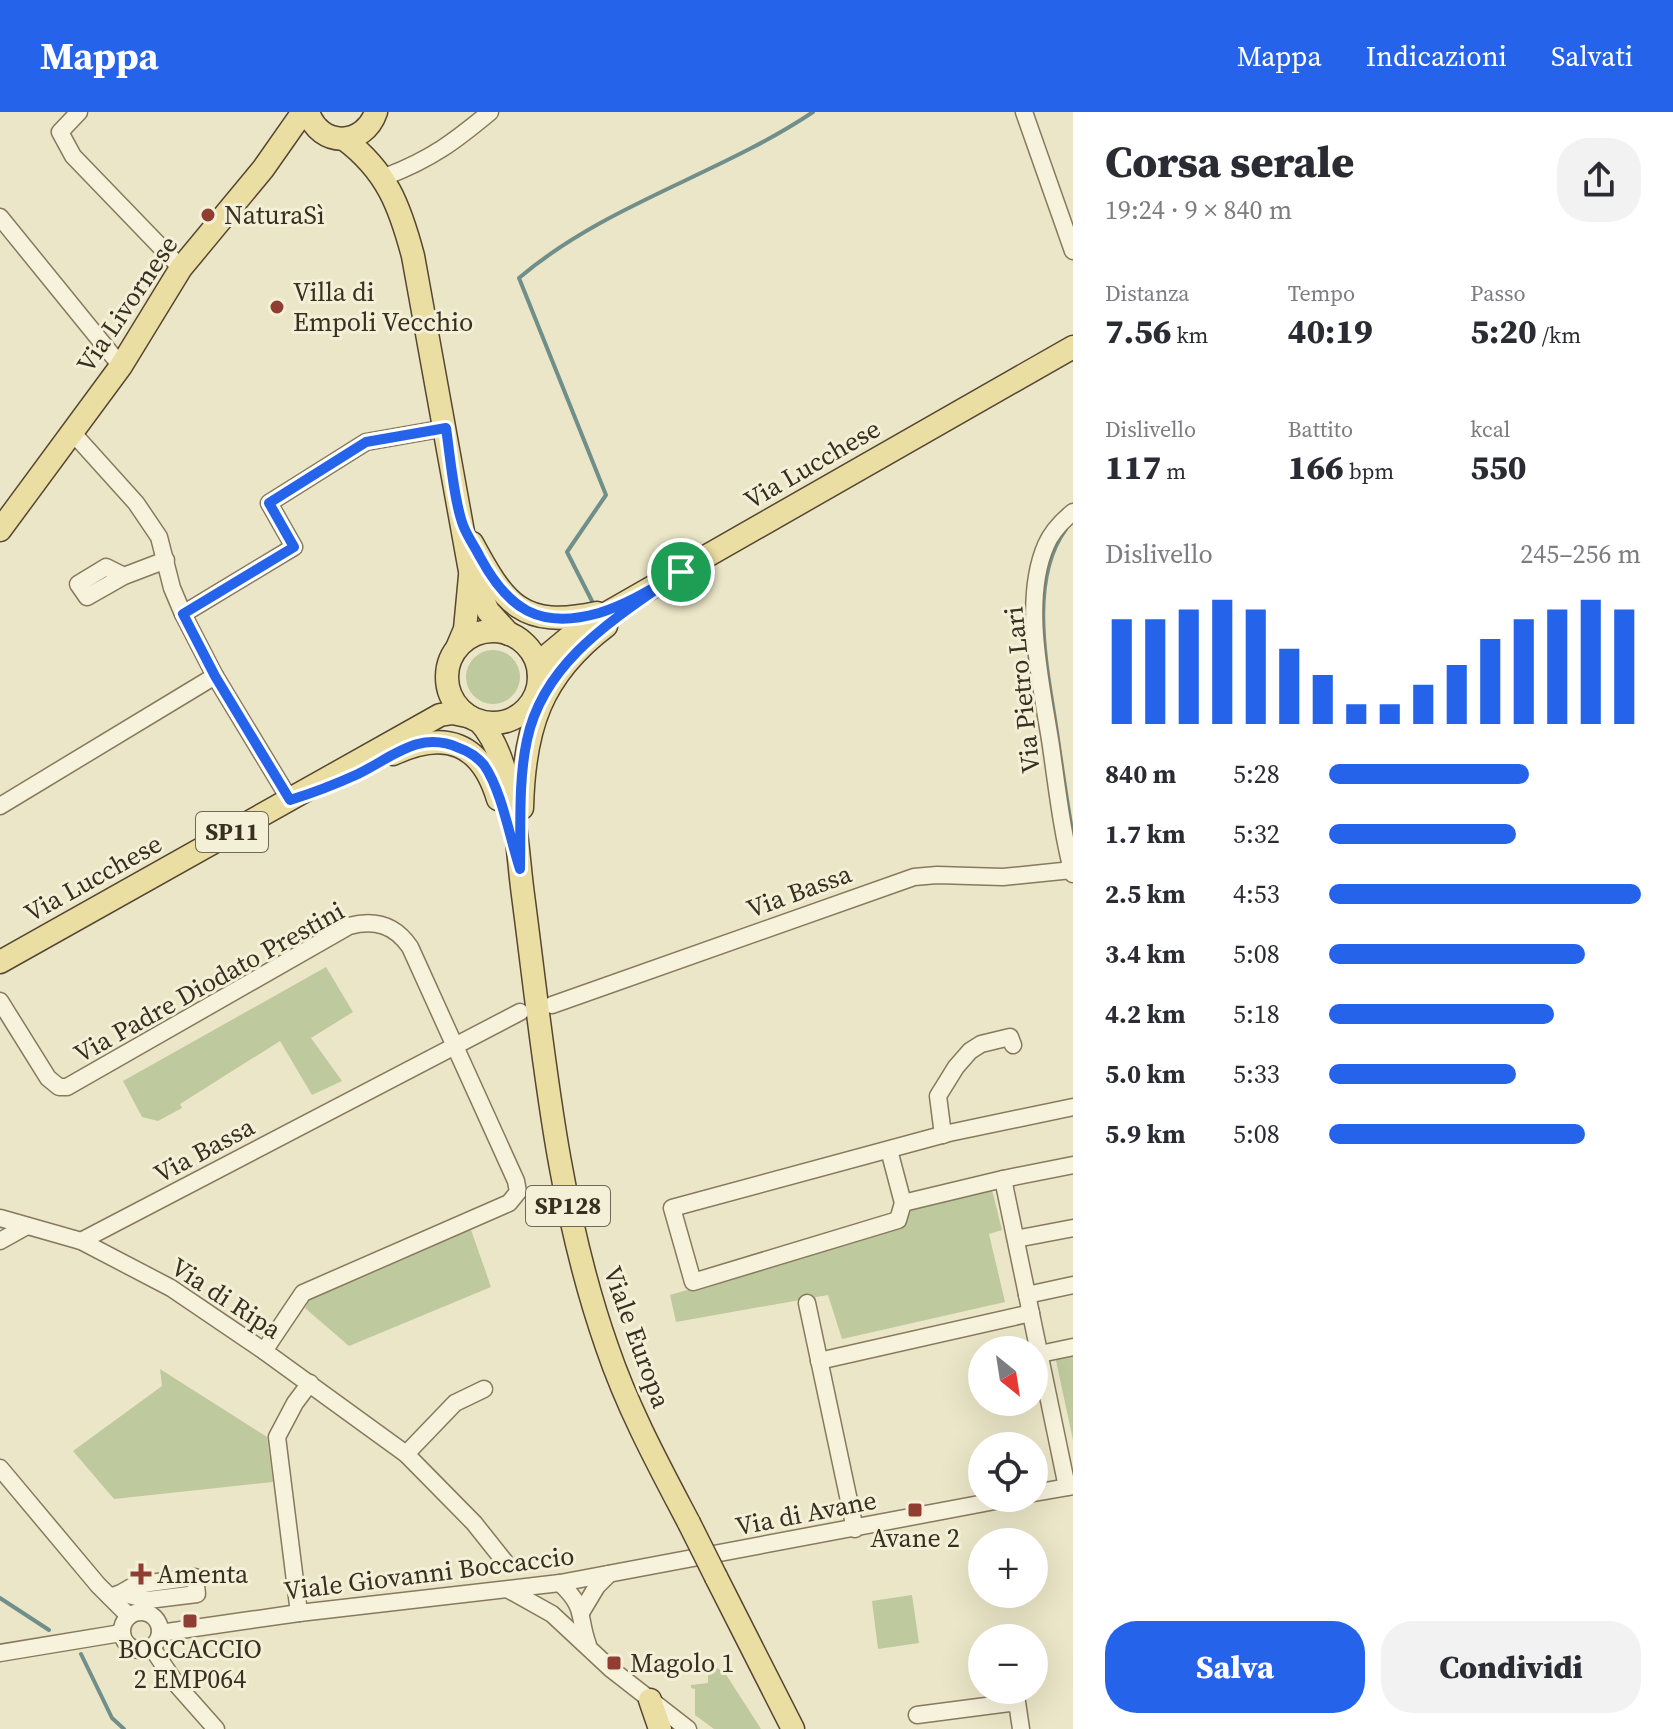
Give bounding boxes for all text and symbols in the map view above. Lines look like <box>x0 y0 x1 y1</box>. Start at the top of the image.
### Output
text: Mappa <box>40 30 159 82</box>
text: Mappa <box>1237 37 1322 75</box>
text: Indicazioni <box>1366 37 1507 75</box>
text: Salvati <box>1551 37 1633 75</box>
text: Corsa serale <box>1105 131 1354 192</box>
button: share <box>1557 138 1641 222</box>
text: 19:24 · 9 × 840 m <box>1105 192 1292 228</box>
place label: NaturaSì <box>224 197 325 233</box>
marker: NaturaSì <box>199 206 217 224</box>
street label: Via Livornese <box>68 228 186 380</box>
place label: Villa di Empoli Vecchio <box>293 274 473 340</box>
text: Distanza <box>1105 278 1190 308</box>
text: Tempo <box>1288 278 1355 308</box>
text: Passo <box>1470 278 1526 308</box>
marker: Villa di Empoli Vecchio <box>268 298 286 316</box>
text: 7.56 <box>1105 308 1171 354</box>
text: 40:19 <box>1288 308 1373 354</box>
text: 5:20 <box>1470 308 1537 354</box>
text: km <box>1171 320 1208 350</box>
text: /km <box>1537 320 1581 350</box>
street label: Via Lucchese <box>737 410 887 518</box>
text: Dislivello <box>1105 414 1196 444</box>
text: Battito <box>1288 414 1353 444</box>
text: kcal <box>1470 414 1510 444</box>
text: 117 <box>1105 444 1161 490</box>
text: 166 <box>1288 444 1344 490</box>
text: 550 <box>1470 444 1527 490</box>
text: m <box>1161 456 1186 486</box>
text: bpm <box>1344 456 1394 486</box>
text: Dislivello <box>1105 536 1213 572</box>
text: 245–256 m <box>1520 536 1641 572</box>
pin <box>647 538 715 606</box>
icon: arrive <box>659 550 703 594</box>
street label: Via Pietro Lari <box>995 605 1049 775</box>
text: 840 m <box>1105 756 1176 792</box>
text: 5:28 <box>1233 756 1280 792</box>
road number: SP11 <box>196 812 268 852</box>
text: 1.7 km <box>1105 816 1186 852</box>
text: 5:32 <box>1233 816 1280 852</box>
street label: Via Lucchese <box>18 825 168 931</box>
street label: Via Bassa <box>742 855 857 927</box>
text: 2.5 km <box>1105 876 1186 912</box>
text: 4:53 <box>1233 876 1280 912</box>
street label: Via Padre Diodato Prestini <box>67 893 351 1071</box>
text: 3.4 km <box>1105 936 1186 972</box>
text: 5:08 <box>1233 936 1280 972</box>
text: 4.2 km <box>1105 996 1186 1032</box>
text: 5:18 <box>1233 996 1280 1032</box>
text: 5.0 km <box>1105 1056 1186 1092</box>
text: 5:33 <box>1233 1056 1280 1092</box>
street label: Via Bassa <box>147 1108 261 1192</box>
text: 5.9 km <box>1105 1116 1186 1152</box>
text: 5:08 <box>1233 1116 1280 1152</box>
road number: SP128 <box>526 1186 610 1226</box>
street label: Via di Ripa <box>164 1249 289 1348</box>
street label: Viale Europa <box>595 1261 680 1414</box>
north arrow <box>968 1336 1048 1416</box>
map controls <box>968 1336 1048 1704</box>
button: locate <box>968 1432 1048 1512</box>
street label: Via di Avane <box>732 1482 880 1544</box>
marker: Avane 2 <box>906 1501 924 1519</box>
place label: Avane 2 <box>870 1520 960 1556</box>
button: + <box>968 1528 1048 1608</box>
street label: Viale Giovanni Boccaccio <box>282 1537 576 1609</box>
place label: Amenta <box>157 1556 249 1592</box>
marker: Amenta <box>132 1565 150 1583</box>
marker: BOCCACCIO 2 EMP064 <box>181 1612 199 1630</box>
button: Salva <box>1105 1621 1365 1713</box>
button: Condividi <box>1381 1621 1641 1713</box>
button: − <box>968 1624 1048 1704</box>
place label: BOCCACCIO 2 EMP064 <box>118 1631 262 1697</box>
place label: Magolo 1 <box>630 1645 734 1681</box>
marker: Magolo 1 <box>605 1654 623 1672</box>

